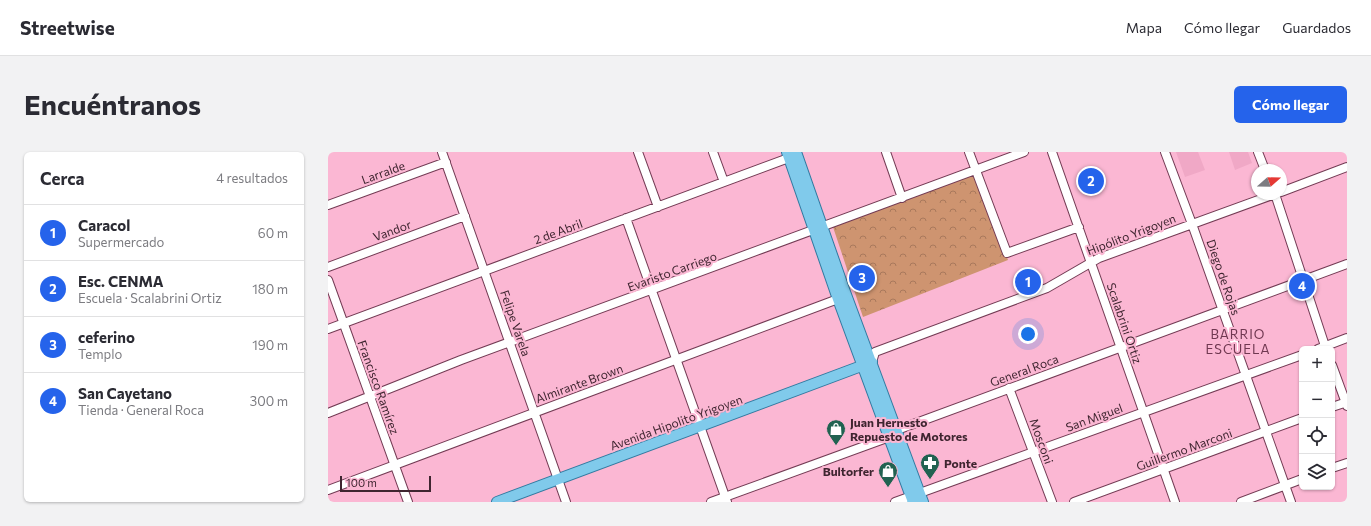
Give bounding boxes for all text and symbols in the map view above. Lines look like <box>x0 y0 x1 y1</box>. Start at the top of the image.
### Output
text: Streetwise <box>20 16 115 39</box>
text: Mapa <box>1126 19 1162 36</box>
text: Cómo llegar <box>1184 19 1260 36</box>
text: Guardados <box>1282 19 1351 36</box>
button: Cómo llegar <box>1234 86 1347 123</box>
text: Encuéntranos <box>24 87 201 121</box>
street label: Larralde <box>359 158 407 186</box>
north arrow <box>1251 164 1287 200</box>
pin: 2 <box>1078 166 1104 196</box>
text: Cerca <box>40 168 85 189</box>
text: 4 resultados <box>216 170 288 186</box>
street label: Hipólito Yrigoyen <box>1084 211 1178 257</box>
text: Caracol <box>78 216 130 234</box>
street label: 2 de Abril <box>532 216 584 246</box>
street label: Vandor <box>371 217 413 243</box>
text: 1 <box>50 225 56 241</box>
text: 60 m <box>258 225 288 241</box>
text: Supermercado <box>78 234 164 250</box>
street label: Diego de Rojas <box>1204 237 1244 317</box>
street label: Evaristo Carriego <box>625 248 719 294</box>
pin: 3 <box>849 263 875 293</box>
pin: 1 <box>1015 267 1041 297</box>
pin: 4 <box>1289 271 1315 301</box>
text: Esc. CENMA <box>78 272 164 290</box>
text: 2 <box>49 281 57 297</box>
text: 180 m <box>252 281 288 297</box>
street label: Scalabrini Ortiz <box>1105 281 1145 365</box>
street label: Felipe Varela <box>498 288 534 358</box>
text: Escuela · Scalabrini Ortiz <box>78 290 222 306</box>
your location <box>1018 324 1038 344</box>
district label: BARRIO ESCUELA <box>1206 326 1270 357</box>
text: ceferino <box>78 328 135 346</box>
text: 3 <box>49 337 57 353</box>
text: 190 m <box>252 337 288 353</box>
street label: Francisco Ramírez <box>355 338 403 436</box>
text: Templo <box>78 346 122 362</box>
map controls <box>1299 346 1335 490</box>
button: + <box>1299 346 1335 382</box>
street label: General Roca <box>988 351 1060 389</box>
street label: Almirante Brown <box>533 361 625 405</box>
button: − <box>1299 382 1335 418</box>
text: San Cayetano <box>78 384 172 402</box>
street label: Avenida Hipolito Yrigoyen <box>608 392 744 452</box>
text: 4 <box>49 393 57 409</box>
text: 300 m <box>250 393 288 409</box>
street label: San Miguel <box>1064 400 1124 434</box>
text: Tienda · General Roca <box>78 402 204 418</box>
place label: Juan Hernesto Repuesto de Motores <box>850 415 968 443</box>
street label: Mosconi <box>1027 417 1057 465</box>
shop icon: Juan Hernesto Repuesto de Motores <box>825 418 847 446</box>
button: locate <box>1299 418 1335 454</box>
street label: Guillermo Marconi <box>1134 425 1234 473</box>
pharmacy icon: Ponte <box>919 452 941 480</box>
button: layers <box>1299 454 1335 490</box>
place label: Ponte <box>944 456 977 470</box>
shop icon: Bultorfer <box>877 460 899 488</box>
place label: Bultorfer <box>823 464 874 478</box>
scale bar <box>340 474 431 493</box>
text: 100 m <box>346 476 377 489</box>

